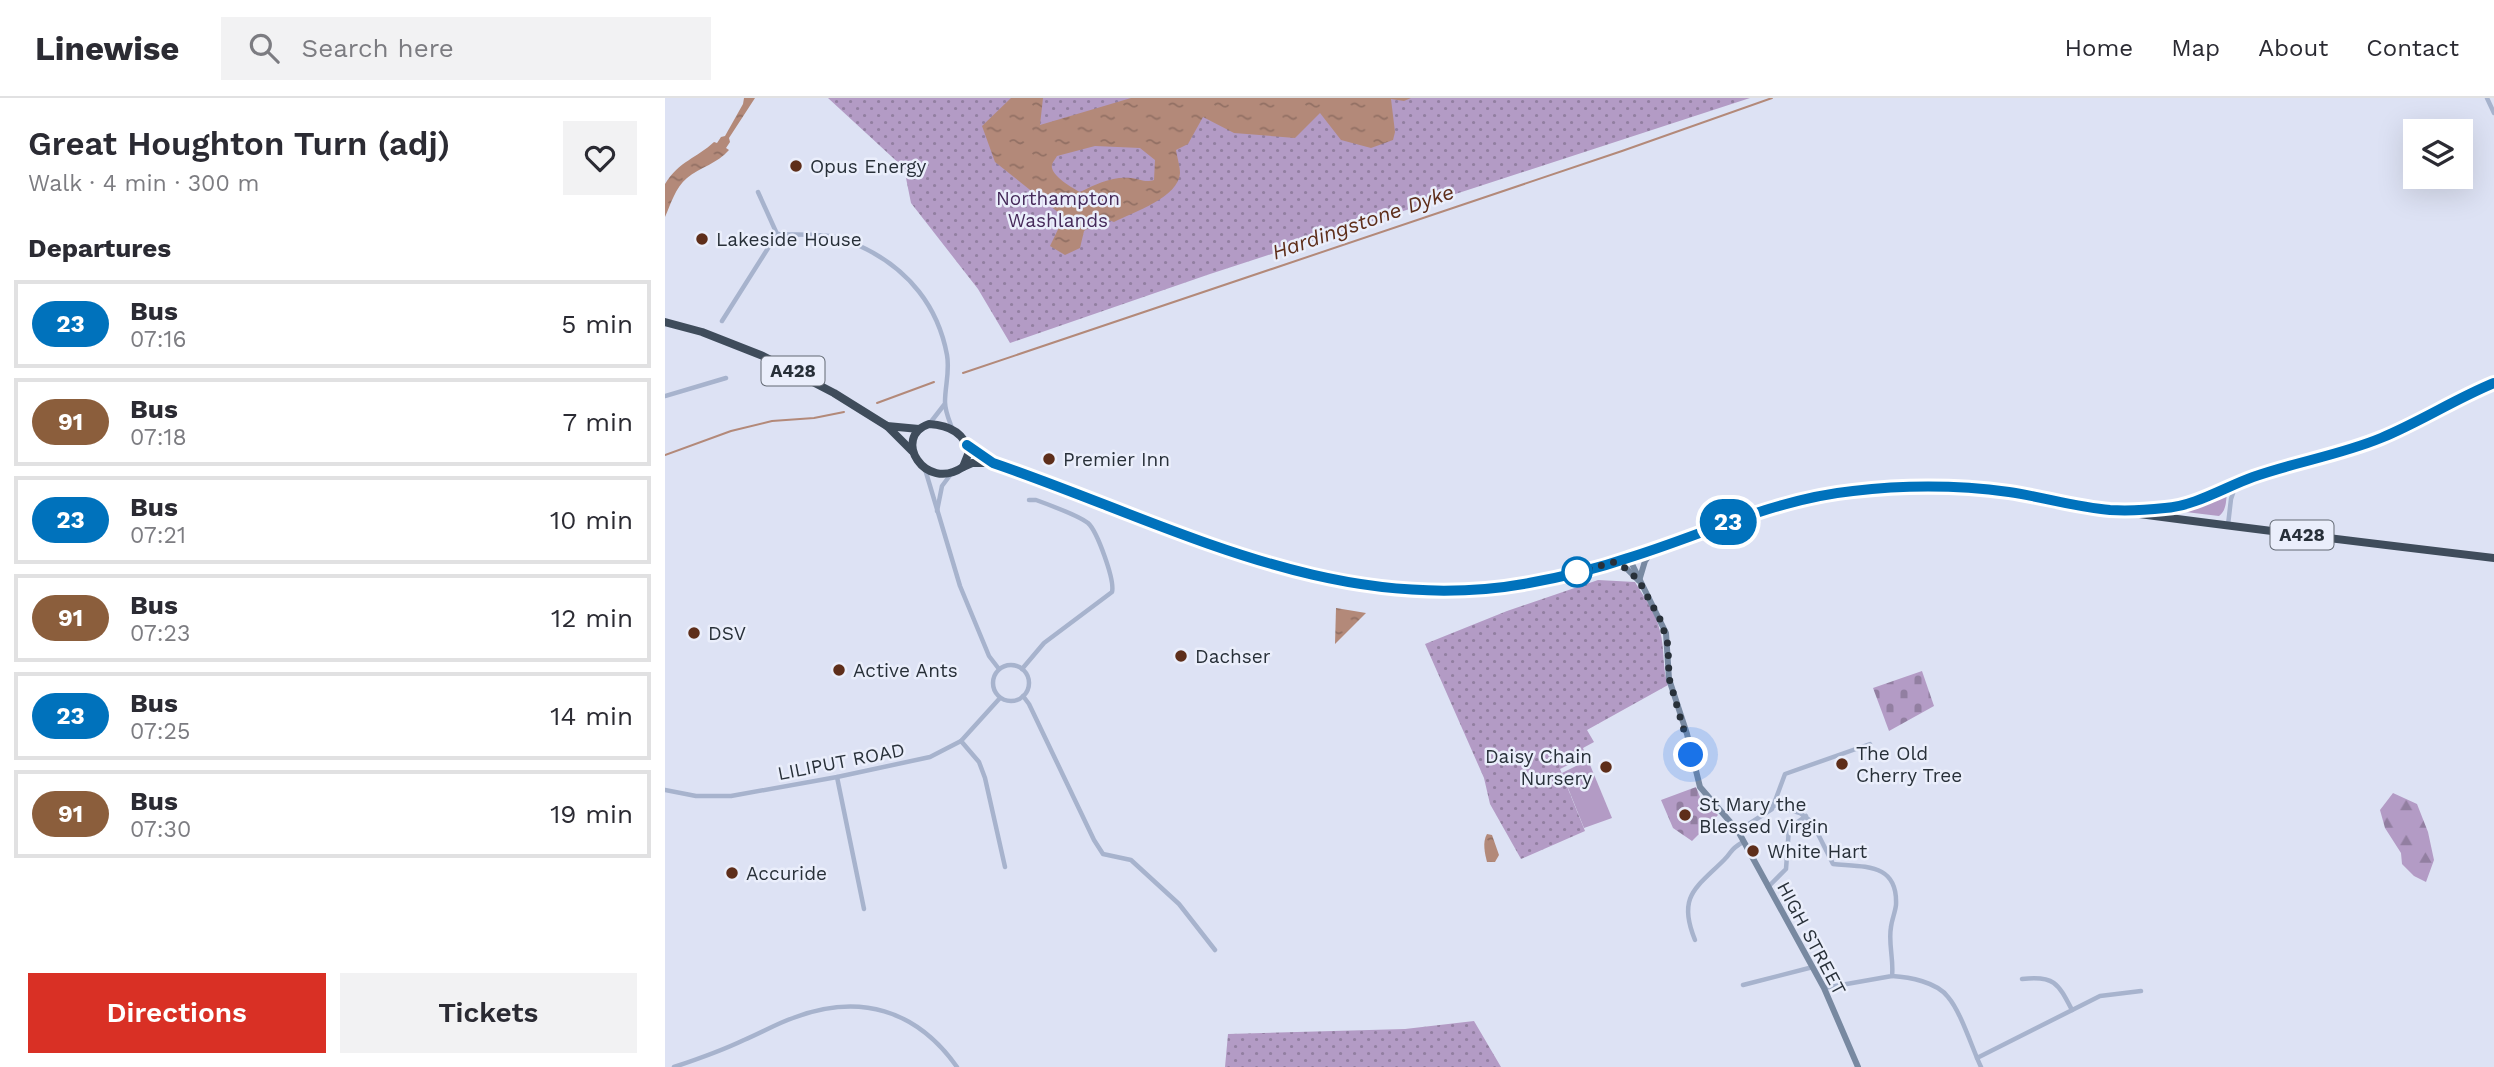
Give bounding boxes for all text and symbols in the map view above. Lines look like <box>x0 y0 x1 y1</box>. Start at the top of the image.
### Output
search box <box>221 17 711 80</box>
text: Linewise <box>35 29 179 68</box>
icon: search <box>245 29 283 67</box>
text: Search here <box>301 33 454 63</box>
text: Home <box>2065 34 2133 62</box>
text: Map <box>2171 34 2220 62</box>
text: About <box>2258 34 2328 62</box>
text: Contact <box>2366 34 2459 62</box>
map controls <box>2403 119 2473 189</box>
button: layers <box>2403 119 2473 189</box>
button: heart <box>563 121 637 195</box>
text: Great Houghton Turn (adj) <box>28 124 450 163</box>
place label: Opus Energy <box>810 155 926 178</box>
marker: Opus Energy <box>788 158 804 174</box>
text: Walk · 4 min · 300 m <box>28 170 260 197</box>
water label: Hardingstone Dyke <box>1269 179 1457 264</box>
park label: Northampton Washlands <box>996 187 1120 232</box>
place label: Lakeside House <box>716 228 862 251</box>
marker: Lakeside House <box>694 231 710 247</box>
text: Departures <box>28 233 171 263</box>
text: Bus <box>130 296 178 326</box>
text: 5 min <box>561 309 633 339</box>
text: 23 <box>56 310 85 338</box>
text: 07:16 <box>130 326 187 353</box>
road number: A428 <box>761 356 825 386</box>
text: Bus <box>130 394 178 424</box>
text: 7 min <box>563 407 633 437</box>
text: 91 <box>58 408 83 436</box>
text: 07:18 <box>130 424 187 451</box>
place label: Premier Inn <box>1063 448 1170 471</box>
marker: Premier Inn <box>1041 451 1057 467</box>
text: Bus <box>130 492 178 522</box>
line badge: 23 <box>1697 499 1759 545</box>
text: 10 min <box>550 505 633 535</box>
text: 23 <box>56 506 85 534</box>
text: 23 <box>1714 508 1742 536</box>
road number: A428 <box>2271 520 2333 550</box>
text: 07:21 <box>130 522 186 549</box>
unlabelled marker <box>1562 557 1592 587</box>
text: Bus <box>130 590 178 620</box>
text: 12 min <box>551 603 633 633</box>
text: 91 <box>58 604 83 632</box>
text: 07:23 <box>130 620 190 647</box>
place label: DSV <box>708 622 746 645</box>
marker: DSV <box>686 625 702 641</box>
place label: Dachser <box>1195 645 1271 668</box>
marker: Dachser <box>1173 648 1189 664</box>
place label: Active Ants <box>853 659 958 682</box>
marker: Active Ants <box>831 662 847 678</box>
text: Bus <box>130 688 178 718</box>
text: 14 min <box>550 701 633 731</box>
text: 23 <box>56 702 85 730</box>
text: 07:25 <box>130 718 190 745</box>
your location <box>1673 737 1708 772</box>
street label: LILIPUT ROAD <box>776 738 907 785</box>
place label: The Old Cherry Tree <box>1856 742 1962 787</box>
place label: Daisy Chain Nursery <box>1485 745 1592 790</box>
marker: The Old Cherry Tree <box>1834 756 1850 772</box>
marker: Daisy Chain Nursery <box>1598 759 1614 775</box>
text: Bus <box>130 786 178 816</box>
place label: St Mary the Blessed Virgin <box>1699 793 1829 838</box>
text: 19 min <box>550 799 633 829</box>
text: 91 <box>58 800 83 828</box>
marker: St Mary the Blessed Virgin <box>1677 807 1693 823</box>
text: 07:30 <box>130 816 191 843</box>
place label: White Hart <box>1767 840 1867 863</box>
marker: White Hart <box>1745 843 1761 859</box>
place label: Accuride <box>746 862 827 885</box>
marker: Accuride <box>724 865 740 881</box>
street label: HIGH STREET <box>1772 878 1851 999</box>
button: Directions <box>28 973 326 1053</box>
button: Tickets <box>340 973 637 1053</box>

